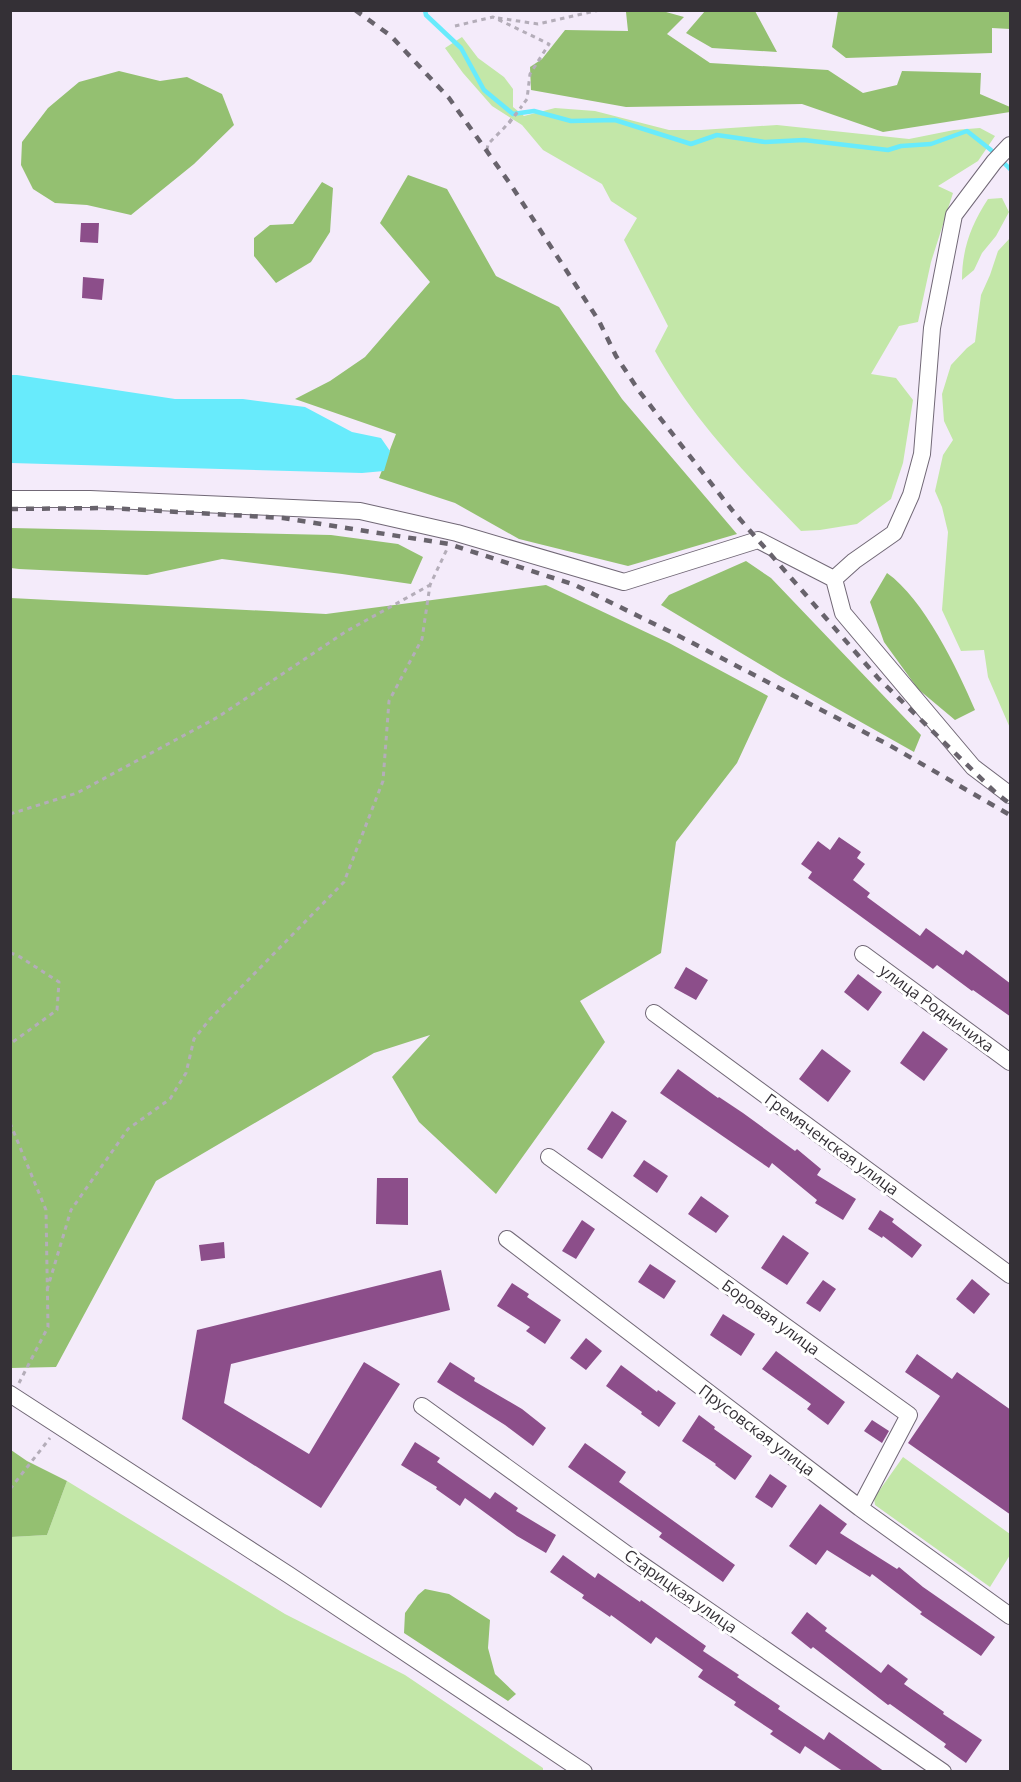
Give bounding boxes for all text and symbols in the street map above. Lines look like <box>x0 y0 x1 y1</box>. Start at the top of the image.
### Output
street label: улица Родничиха <box>875 959 999 1057</box>
street label: Гремяченская улица <box>761 1088 903 1200</box>
street label: Боровая улица <box>718 1274 824 1360</box>
street label: Прусовская улица <box>694 1379 820 1481</box>
street label: Старицкая улица <box>620 1544 742 1638</box>

